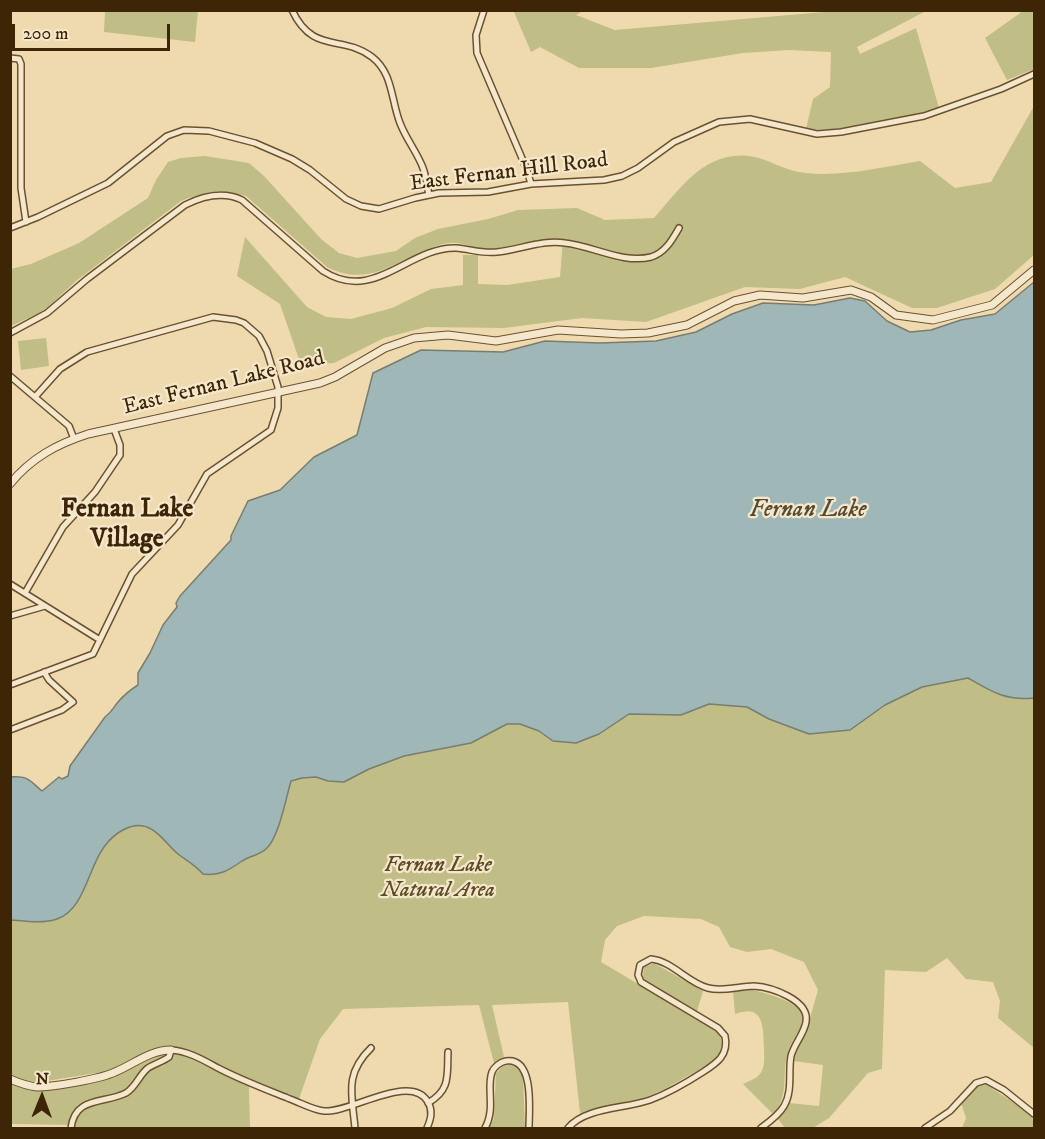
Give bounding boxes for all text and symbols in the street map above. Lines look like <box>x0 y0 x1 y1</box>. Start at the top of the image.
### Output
scale bar <box>15 12 172 50</box>
text: 200 m <box>23 23 69 45</box>
street label: East Fernan Hill Road <box>409 148 609 198</box>
street label: East Fernan Lake Road <box>121 346 327 422</box>
district label: Fernan Lake Village <box>61 495 193 556</box>
water label: Fernan Lake <box>749 497 867 525</box>
park label: Fernan Lake Natural Area <box>381 853 495 904</box>
north arrow <box>12 1067 72 1127</box>
text: N <box>36 1069 49 1089</box>

